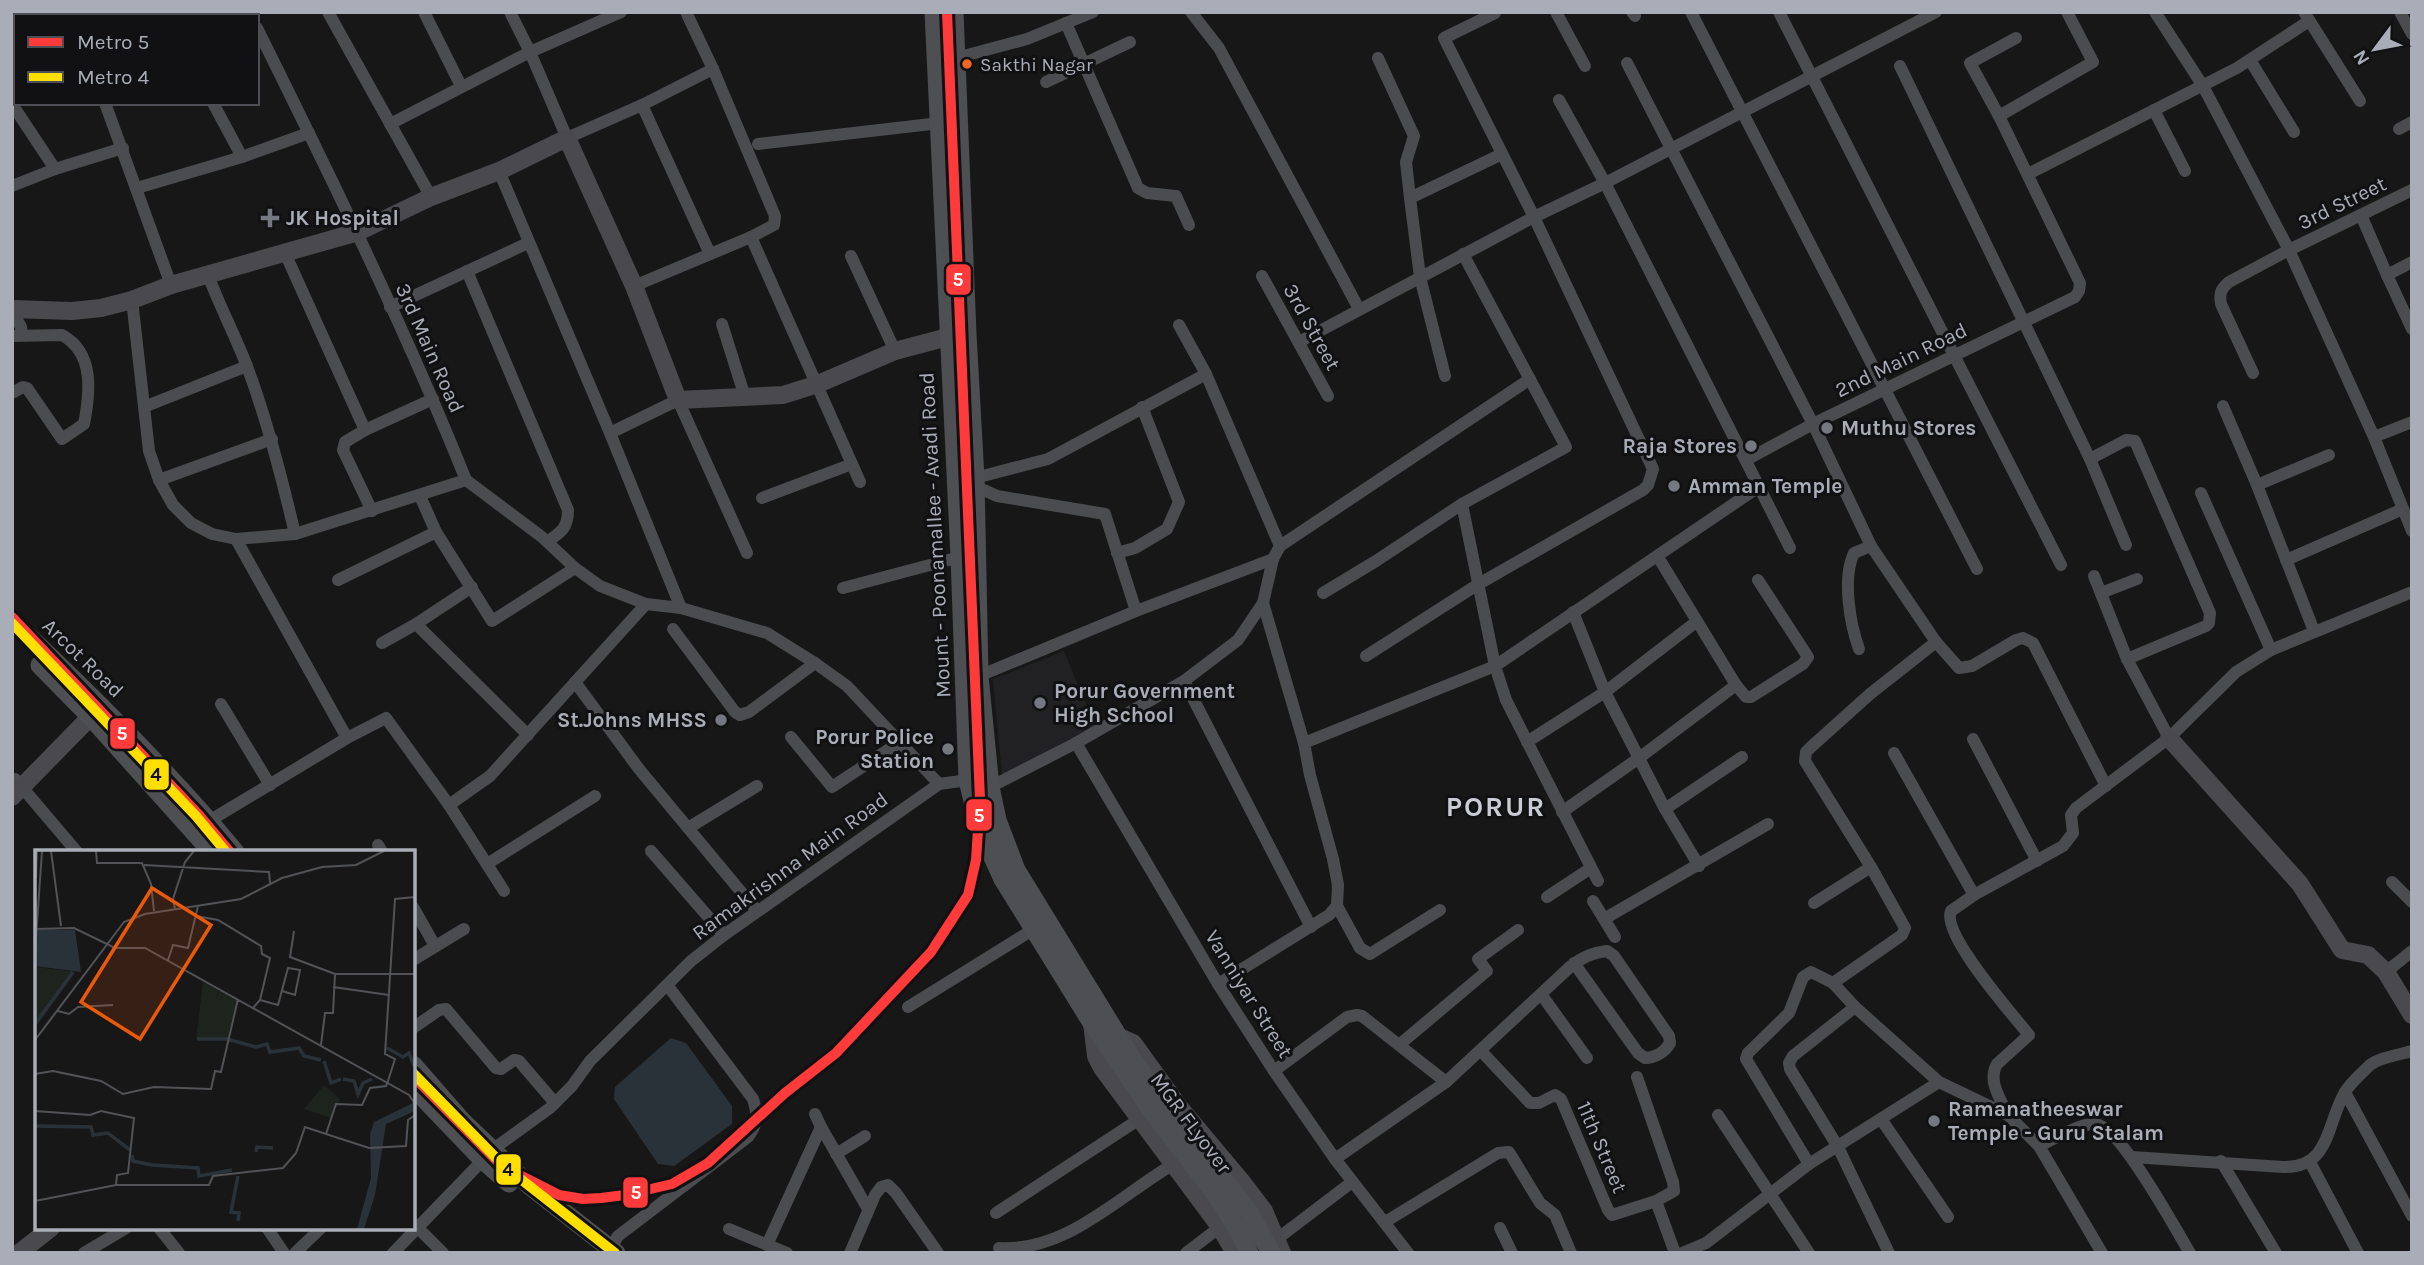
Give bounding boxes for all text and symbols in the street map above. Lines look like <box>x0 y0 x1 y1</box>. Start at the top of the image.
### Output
legend <box>14 14 259 105</box>
north arrow <box>2340 14 2410 84</box>
text: Metro 5 <box>77 30 149 54</box>
text: N <box>2348 46 2374 69</box>
place label: Sakthi Nagar <box>980 54 1093 76</box>
marker: Sakthi Nagar <box>960 57 974 71</box>
text: Metro 4 <box>77 65 150 89</box>
street label: 3rd Street <box>2294 171 2390 235</box>
place label: JK Hospital <box>286 206 399 230</box>
marker: JK Hospital <box>260 208 280 228</box>
line badge: 5 <box>945 263 972 296</box>
text: 5 <box>952 269 964 291</box>
street label: 3rd Main Road <box>391 280 469 416</box>
street label: 3rd Street <box>1278 280 1346 374</box>
street label: 2nd Main Road <box>1831 318 1971 402</box>
street label: Mount - Poonamallee - Avadi Road <box>914 371 956 699</box>
place label: Muthu Stores <box>1841 416 1976 440</box>
marker: Muthu Stores <box>1819 420 1835 436</box>
place label: Raja Stores <box>1623 434 1737 458</box>
marker: Raja Stores <box>1743 438 1759 454</box>
place label: Amman Temple <box>1688 474 1843 498</box>
marker: Amman Temple <box>1666 478 1682 494</box>
street label: Arcot Road <box>38 614 128 702</box>
place label: Porur Government High School <box>1054 679 1235 727</box>
marker: Porur Government High School <box>1032 695 1048 711</box>
place label: St.Johns MHSS <box>557 708 707 732</box>
marker: St.Johns MHSS <box>713 712 729 728</box>
line badge: 5 <box>109 717 136 750</box>
text: 5 <box>116 723 128 745</box>
place label: Porur Police Station <box>815 725 934 773</box>
marker: Porur Police Station <box>940 741 956 757</box>
line badge: 4 <box>143 758 170 791</box>
text: 4 <box>150 764 162 786</box>
street label: Ramakrishna Main Road <box>688 787 892 945</box>
district label: PORUR <box>1446 790 1546 823</box>
line badge: 5 <box>965 798 993 832</box>
text: 5 <box>973 805 985 827</box>
inset map <box>35 850 415 1230</box>
street label: Vanniyar Street <box>1200 926 1298 1062</box>
street label: MGR FLyover <box>1145 1068 1237 1178</box>
place label: Ramanatheeswar Temple - Guru Stalam <box>1948 1097 2164 1145</box>
street label: 11th Street <box>1572 1098 1632 1196</box>
marker: Ramanatheeswar Temple - Guru Stalam <box>1926 1113 1942 1129</box>
line badge: 4 <box>495 1153 522 1186</box>
text: 4 <box>502 1159 514 1181</box>
line badge: 5 <box>622 1176 649 1209</box>
text: 5 <box>630 1182 642 1204</box>

